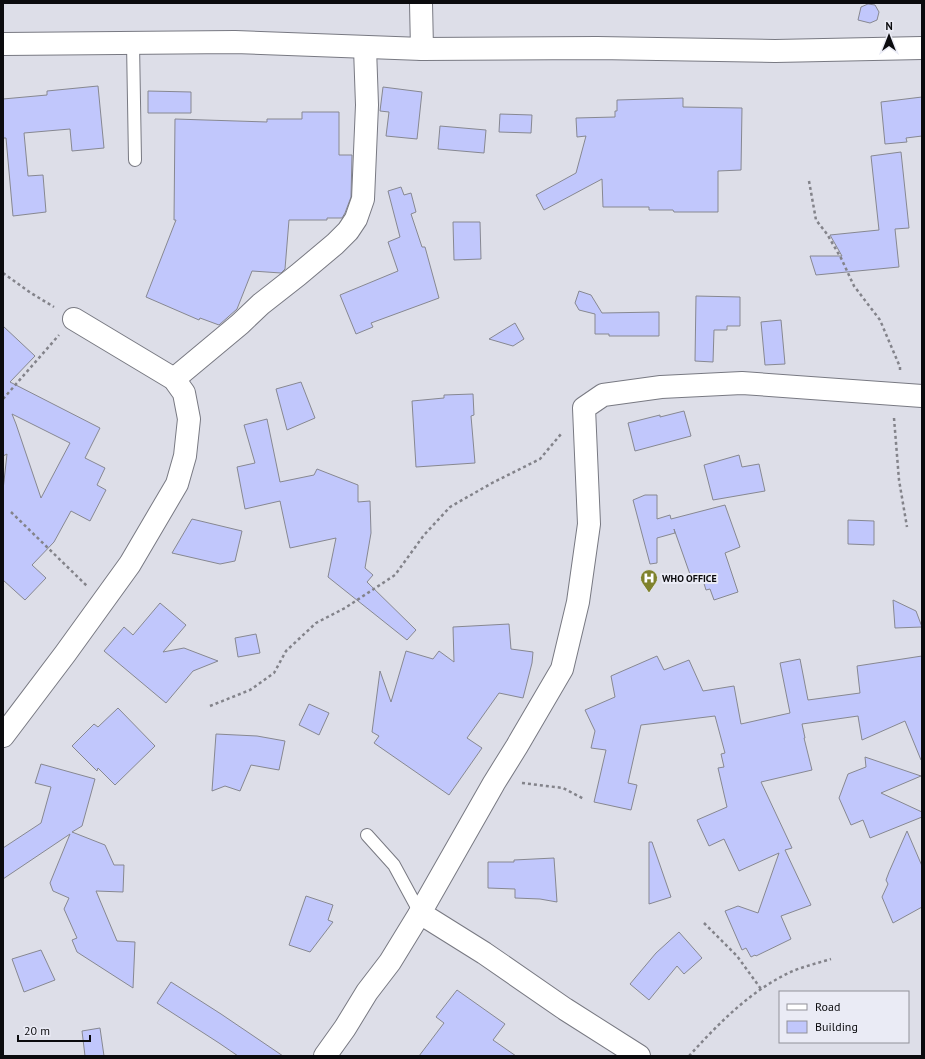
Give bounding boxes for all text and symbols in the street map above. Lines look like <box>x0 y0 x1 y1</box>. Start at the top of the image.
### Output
north arrow <box>869 16 909 56</box>
text: N <box>885 19 893 33</box>
hospital icon: WHO OFFICE <box>639 568 659 593</box>
place label: WHO OFFICE <box>662 572 717 585</box>
legend <box>779 991 909 1043</box>
text: Road <box>815 999 840 1014</box>
scale bar <box>18 1017 90 1043</box>
text: Building <box>815 1019 858 1034</box>
text: 20 m <box>24 1023 50 1038</box>

